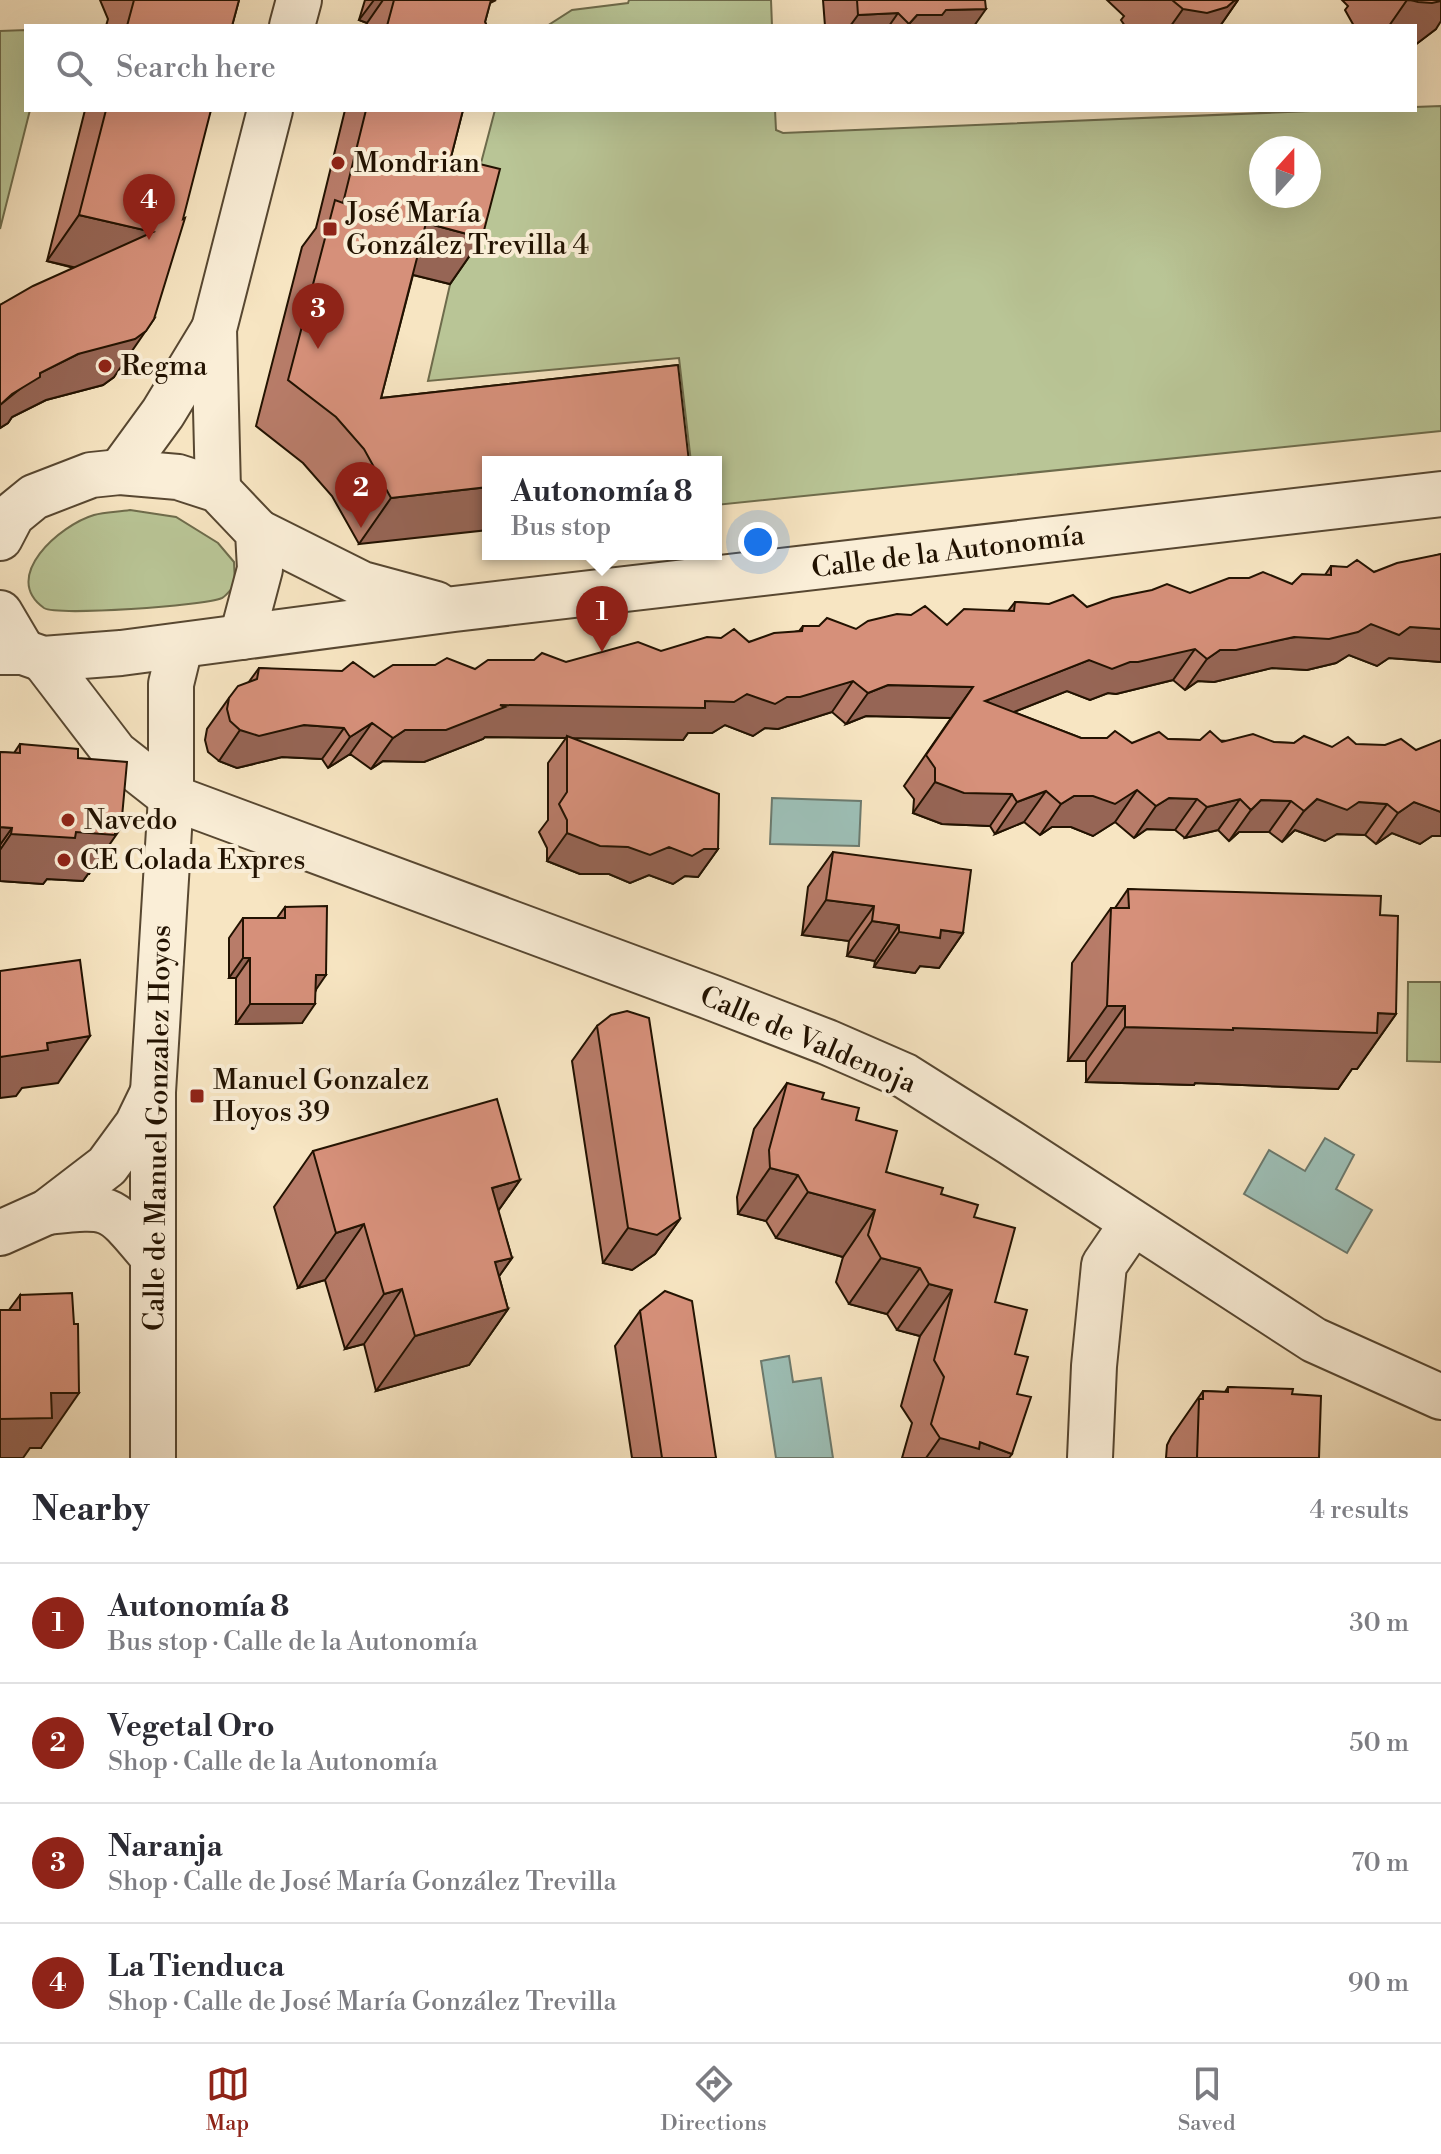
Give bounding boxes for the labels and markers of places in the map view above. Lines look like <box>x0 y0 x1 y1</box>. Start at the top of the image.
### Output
place label: Mondrian <box>354 146 480 181</box>
marker: Mondrian <box>329 154 347 172</box>
pin: 4 <box>123 174 175 240</box>
place label: José María González Trevilla 4 <box>345 196 589 263</box>
marker: José María González Trevilla 4 <box>321 220 339 238</box>
pin: 3 <box>292 283 344 349</box>
place label: Regma <box>121 349 208 384</box>
marker: Regma <box>96 357 114 375</box>
pin: 2 <box>335 462 387 528</box>
pin: 1 <box>576 586 628 652</box>
place label: Navedo <box>84 803 178 838</box>
marker: Navedo <box>59 811 77 829</box>
place label: CE Colada Expres <box>80 843 306 878</box>
marker: CE Colada Expres <box>55 851 73 869</box>
place label: Manuel Gonzalez Hoyos 39 <box>213 1063 429 1130</box>
marker: Manuel Gonzalez Hoyos 39 <box>188 1087 206 1105</box>

